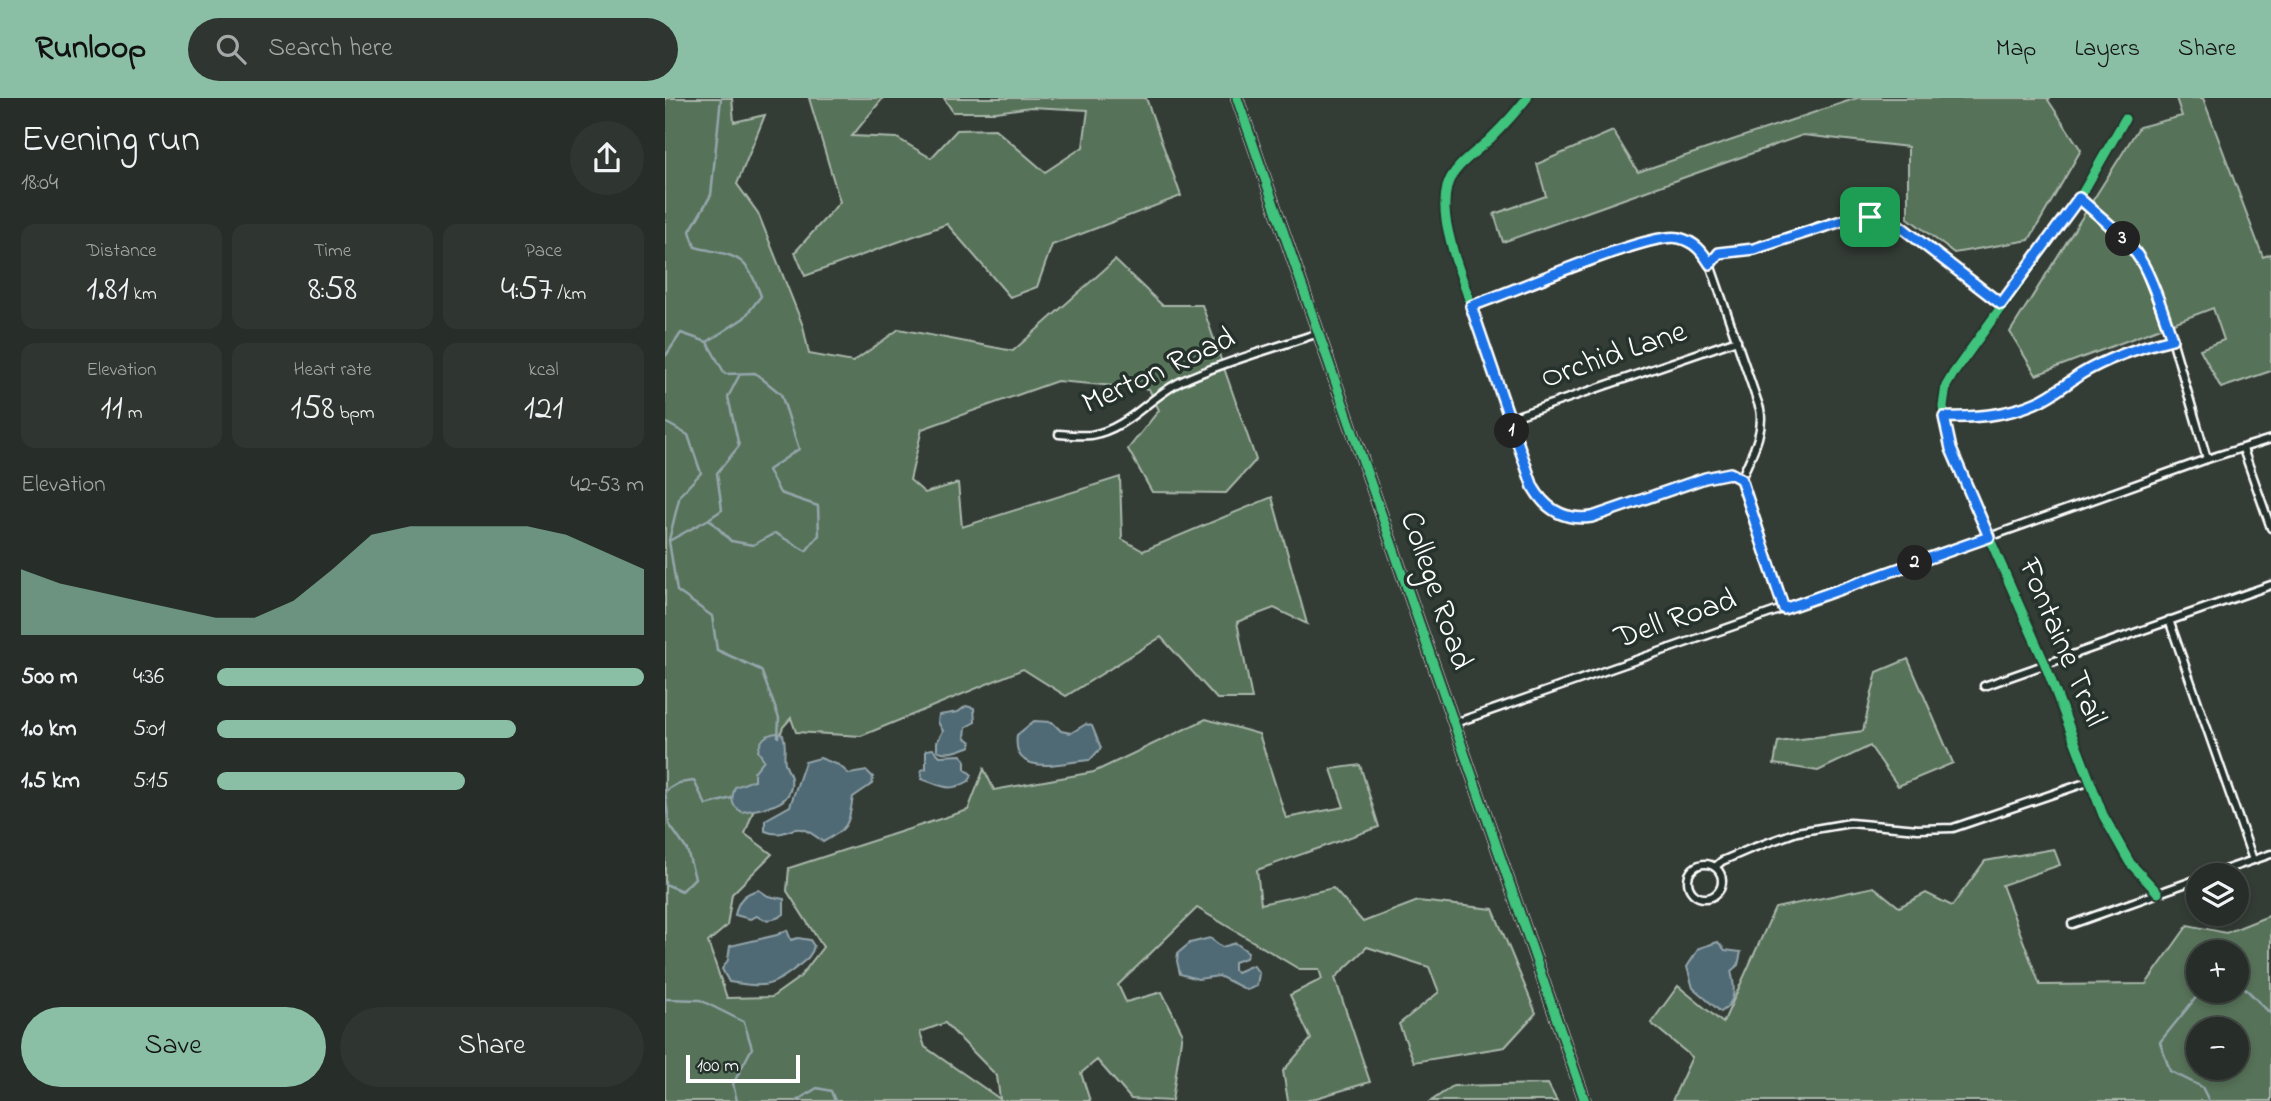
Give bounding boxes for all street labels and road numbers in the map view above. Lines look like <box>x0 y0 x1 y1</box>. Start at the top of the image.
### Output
street label: Orchid Lane <box>1535 309 1694 403</box>
street label: Merton Road <box>1075 316 1243 428</box>
street label: College Road <box>1386 505 1484 677</box>
street label: Fontaine Trail <box>2004 551 2118 735</box>
street label: Dell Road <box>1608 577 1743 663</box>

